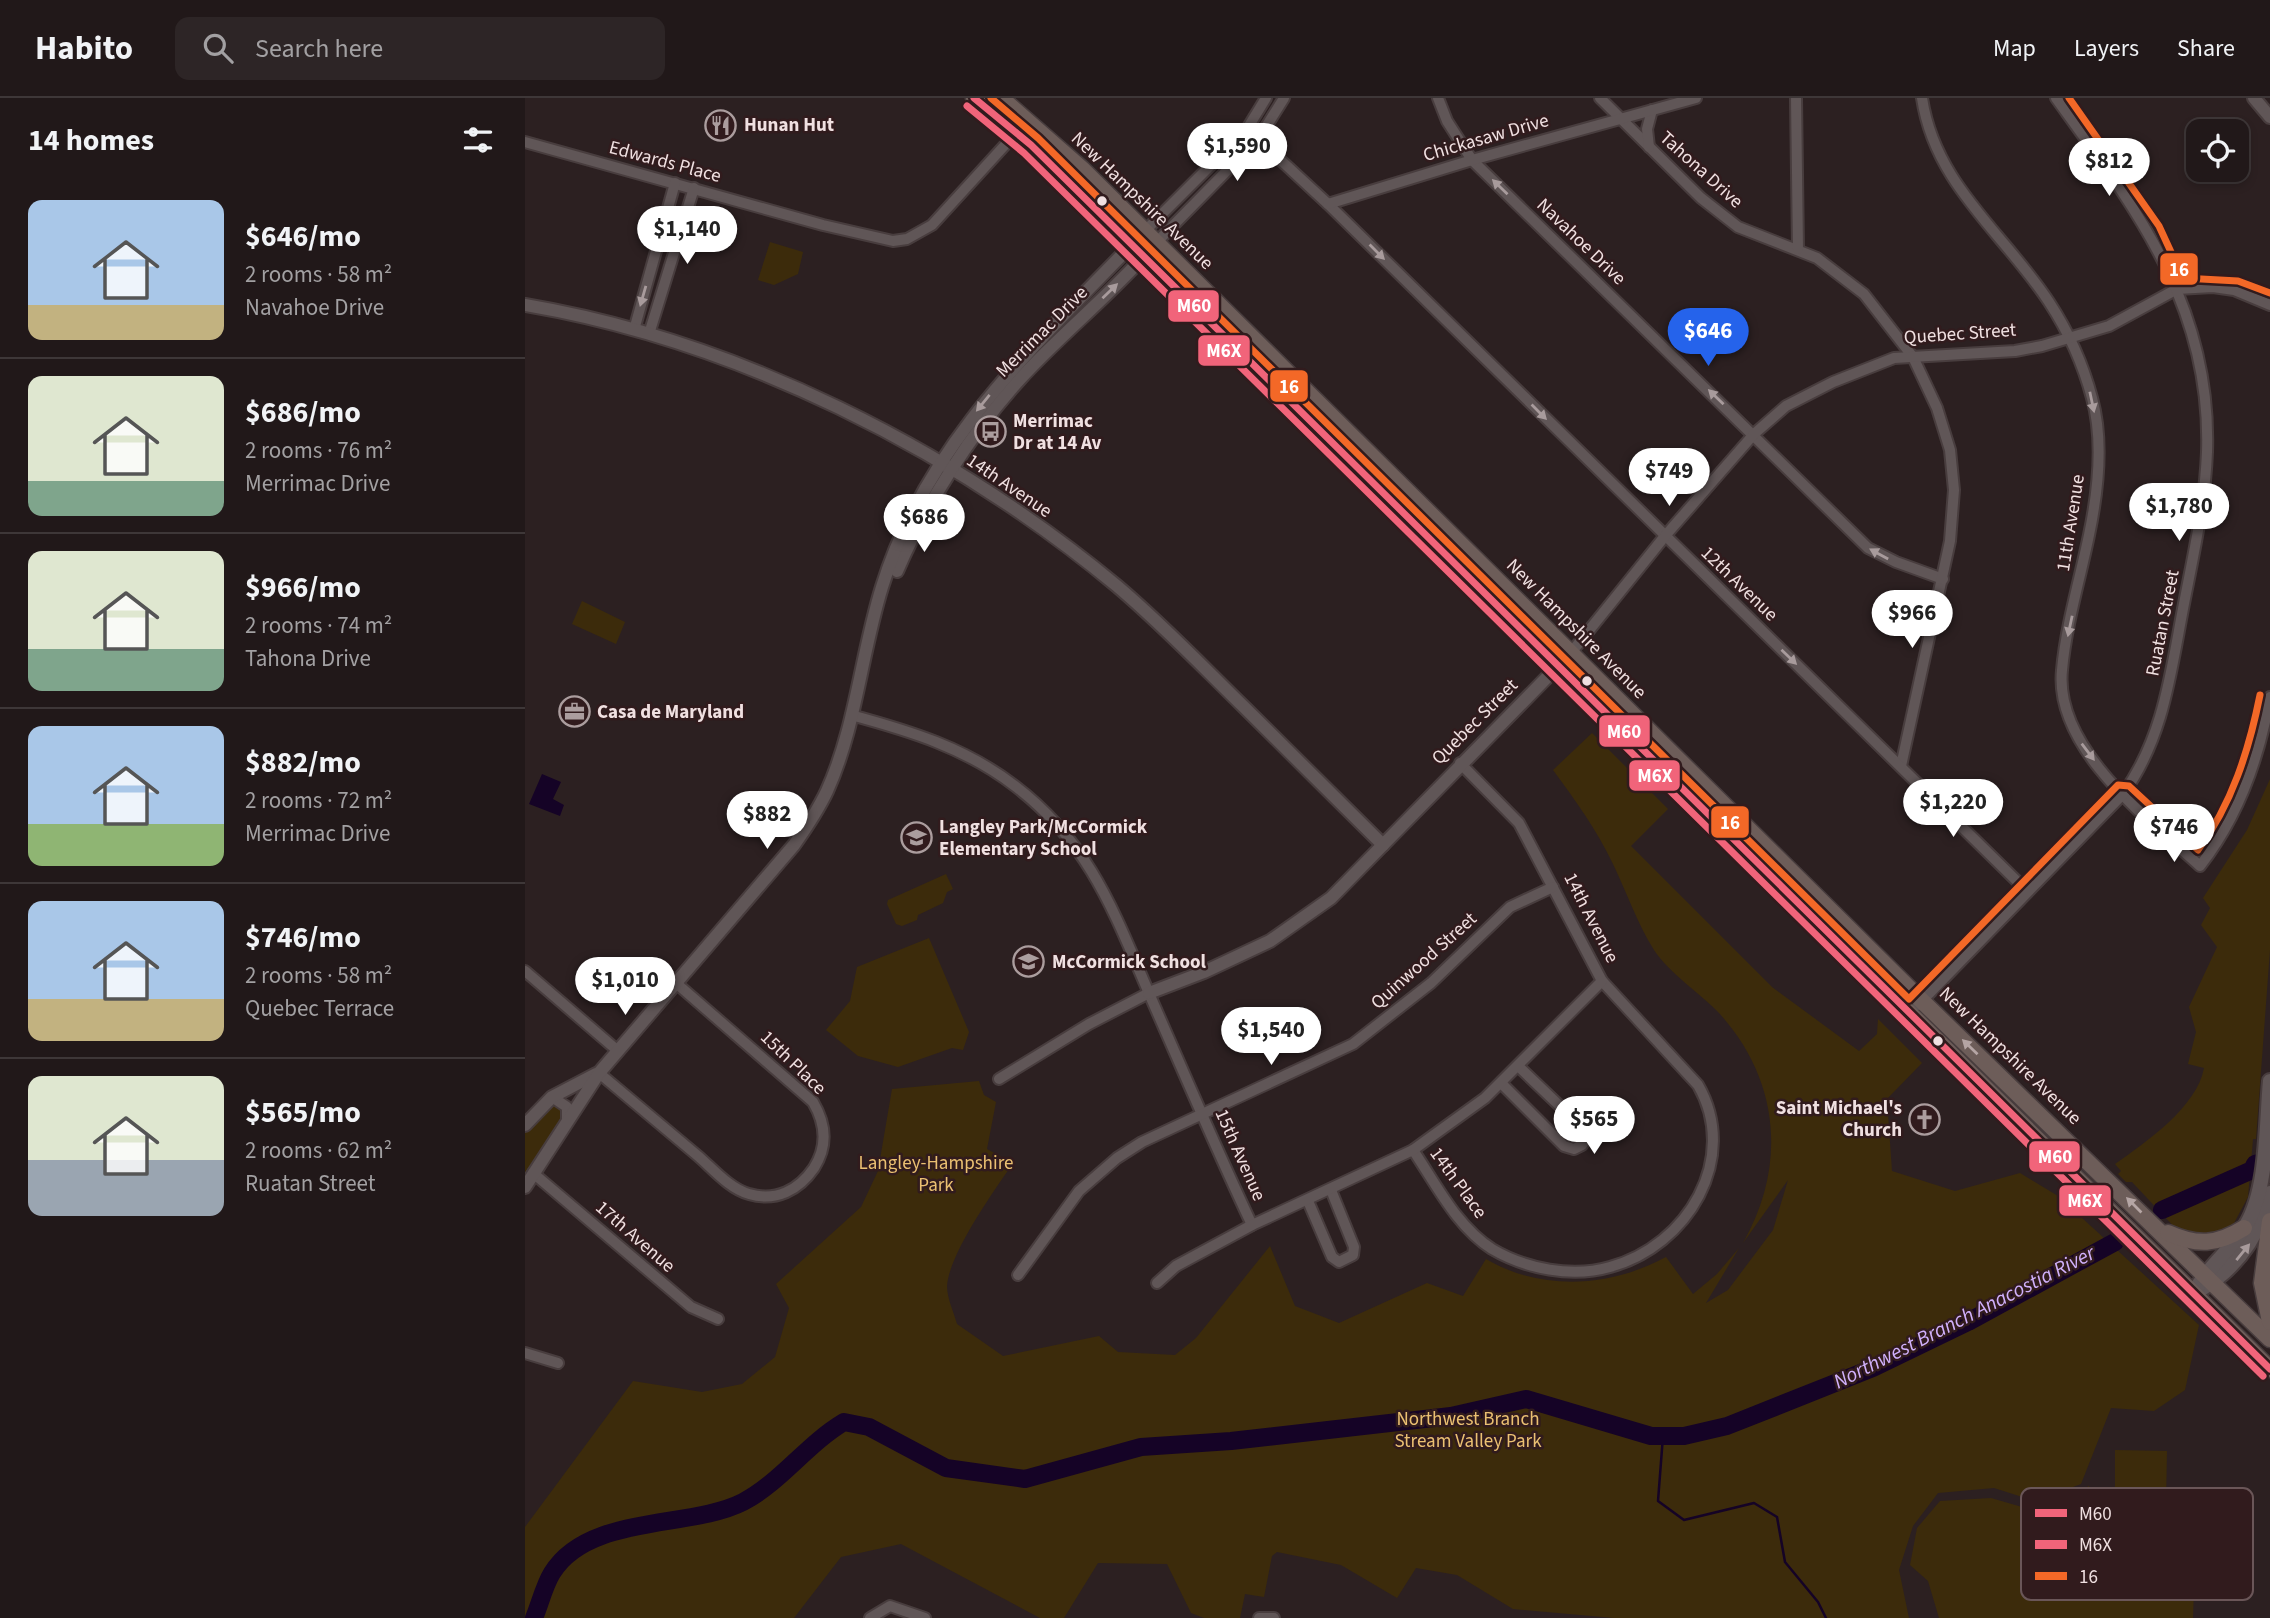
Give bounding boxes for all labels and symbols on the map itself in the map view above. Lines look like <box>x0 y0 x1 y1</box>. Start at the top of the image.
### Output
street label: Chickasaw Drive <box>1420 107 1552 169</box>
restaurant icon: Hunan Hut <box>704 108 738 142</box>
place label: Hunan Hut <box>744 112 834 139</box>
pin: $1,590 <box>1180 123 1294 183</box>
street label: Tahona Drive <box>1653 125 1749 215</box>
street label: New Hampshire Avenue <box>1065 126 1219 276</box>
street label: Edwards Place <box>606 134 724 190</box>
pin: $812 <box>2068 139 2150 198</box>
one-way arrow <box>1491 179 1508 196</box>
street label: Navahoe Drive <box>1530 192 1632 292</box>
unlabelled marker <box>1095 194 1109 208</box>
pin: $1,140 <box>630 206 744 266</box>
one-way arrow <box>1368 244 1385 260</box>
line badge: 16 <box>2159 252 2199 286</box>
text: 16 <box>2169 257 2189 284</box>
street label: Merrimac Drive <box>990 280 1094 384</box>
one-way arrow <box>1101 283 1118 300</box>
one-way arrow <box>637 285 648 307</box>
line badge: M60 <box>1167 289 1220 323</box>
text: M60 <box>1177 293 1211 320</box>
pin: $646 <box>1667 308 1749 368</box>
street label: Quebec Street <box>1903 317 2018 351</box>
line badge: M6X <box>1197 334 1251 367</box>
text: M6X <box>1206 338 1242 365</box>
line badge: 16 <box>1269 369 1309 403</box>
text: 16 <box>1279 374 1299 401</box>
one-way arrow <box>1707 388 1724 405</box>
one-way arrow <box>2086 391 2097 413</box>
one-way arrow <box>976 394 991 412</box>
one-way arrow <box>1530 403 1547 419</box>
place label: Merrimac Dr at 14 Av <box>1013 408 1102 457</box>
bus stop icon: Merrimac Dr at 14 Av <box>973 415 1007 449</box>
street label: 14th Avenue <box>961 447 1057 525</box>
pin: $749 <box>1628 448 1710 508</box>
street label: 11th Avenue <box>2050 472 2092 574</box>
pin: $1,780 <box>2122 484 2236 543</box>
pin: $686 <box>883 494 965 554</box>
street label: 12th Avenue <box>1694 540 1784 628</box>
one-way arrow <box>1870 548 1889 560</box>
street label: New Hampshire Avenue <box>1500 553 1652 705</box>
street label: Ruatan Street <box>2139 567 2187 679</box>
pin: $966 <box>1871 590 1953 650</box>
one-way arrow <box>2064 615 2075 637</box>
one-way arrow <box>1780 648 1796 665</box>
street label: Quebec Street <box>1426 672 1525 771</box>
unlabelled marker <box>1580 674 1594 688</box>
office icon: Casa de Maryland <box>557 695 591 729</box>
place label: Casa de Maryland <box>597 699 744 726</box>
line badge: M60 <box>1598 714 1651 748</box>
text: M60 <box>1607 719 1641 746</box>
one-way arrow <box>2080 743 2094 761</box>
line badge: M6X <box>1628 759 1681 792</box>
text: M6X <box>1637 763 1673 790</box>
pin: $1,220 <box>1896 780 2010 839</box>
pin: $882 <box>726 792 808 851</box>
pin: $746 <box>2133 804 2215 864</box>
line badge: 16 <box>1710 805 1750 839</box>
text: 16 <box>1720 810 1740 837</box>
place label: Langley Park/McCormick Elementary School <box>939 814 1148 863</box>
school or university icon: Langley Park/McCormick Elementary School <box>899 821 933 855</box>
street label: 14th Avenue <box>1557 868 1625 968</box>
street label: Quinwood Street <box>1365 906 1483 1016</box>
school or university icon: McCormick School <box>1012 945 1046 979</box>
place label: McCormick School <box>1052 949 1207 976</box>
pin: $1,010 <box>568 958 682 1017</box>
street label: New Hampshire Avenue <box>1933 981 2087 1131</box>
pin: $1,540 <box>1214 1007 1328 1067</box>
street label: 15th Place <box>754 1025 832 1101</box>
unlabelled marker <box>1931 1034 1945 1048</box>
one-way arrow <box>1962 1040 1979 1056</box>
place label: Saint Michael's Church <box>1776 1095 1902 1144</box>
pin: $565 <box>1553 1096 1635 1156</box>
church icon: Saint Michael's Church <box>1908 1102 1942 1136</box>
street label: 15th Avenue <box>1208 1105 1272 1205</box>
line badge: M60 <box>2028 1140 2081 1173</box>
street label: 14th Place <box>1423 1142 1493 1224</box>
text: M60 <box>2038 1144 2072 1171</box>
park label: Langley-Hampshire Park <box>859 1150 1013 1199</box>
line badge: M6X <box>2058 1184 2112 1217</box>
text: M6X <box>2067 1188 2103 1215</box>
street label: 17th Avenue <box>589 1195 681 1279</box>
one-way arrow <box>2126 1197 2142 1213</box>
water label: Northwest Branch Anacostia River <box>1828 1237 2101 1396</box>
one-way arrow <box>2235 1243 2250 1261</box>
park label: Northwest Branch Stream Valley Park <box>1394 1406 1542 1455</box>
legend <box>2021 1488 2253 1600</box>
text: M60 <box>2079 1501 2112 1528</box>
text: M6X <box>2079 1532 2112 1559</box>
text: 16 <box>2079 1564 2098 1591</box>

